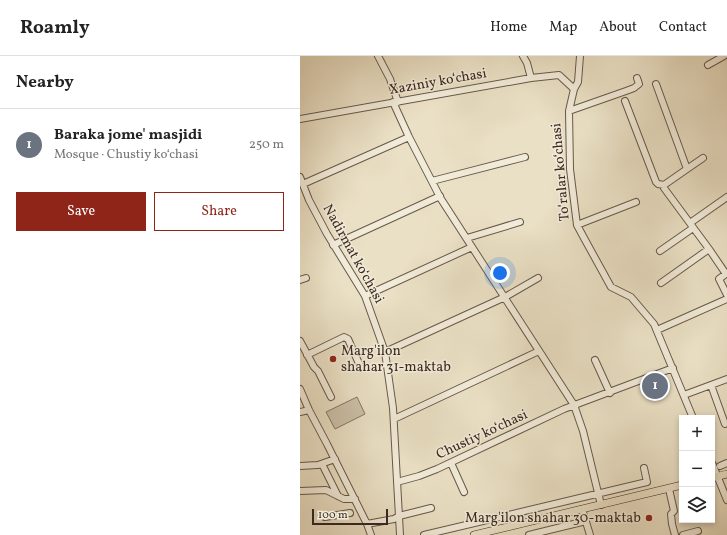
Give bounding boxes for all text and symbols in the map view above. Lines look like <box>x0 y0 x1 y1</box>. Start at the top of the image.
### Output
text: Roamly <box>20 15 90 41</box>
text: Home <box>490 18 527 37</box>
text: Map <box>549 18 577 37</box>
text: About <box>599 18 637 37</box>
text: Contact <box>659 18 707 37</box>
street label: Xaziniy koʻchasi <box>388 64 488 100</box>
text: Nearby <box>16 71 74 94</box>
street label: Toʻralar koʻchasi <box>547 122 575 222</box>
text: Baraka jome' masjidi <box>54 125 202 146</box>
text: 1 <box>26 136 32 154</box>
text: 250 m <box>249 136 284 154</box>
text: Mosque · Chustiy koʻchasi <box>54 146 198 164</box>
button: Save <box>16 192 146 231</box>
button: Share <box>154 192 284 231</box>
street label: Nadirmat koʻchasi <box>318 201 388 307</box>
your location <box>490 263 510 283</box>
place label: Marg'ilon shahar 31-maktab <box>341 342 451 377</box>
marker: Marg'ilon shahar 31-maktab <box>328 354 338 364</box>
pin: 1 <box>642 371 668 401</box>
street label: Chustiy koʻchasi <box>433 405 531 465</box>
map controls <box>679 415 715 523</box>
button: + <box>679 415 715 451</box>
button: − <box>679 451 715 487</box>
button: layers <box>679 487 715 523</box>
scale bar <box>312 507 388 526</box>
text: 100 m <box>318 508 348 523</box>
place label: Marg'ilon shahar 30-maktab <box>465 509 641 528</box>
marker: Marg'ilon shahar 30-maktab <box>644 513 654 523</box>

